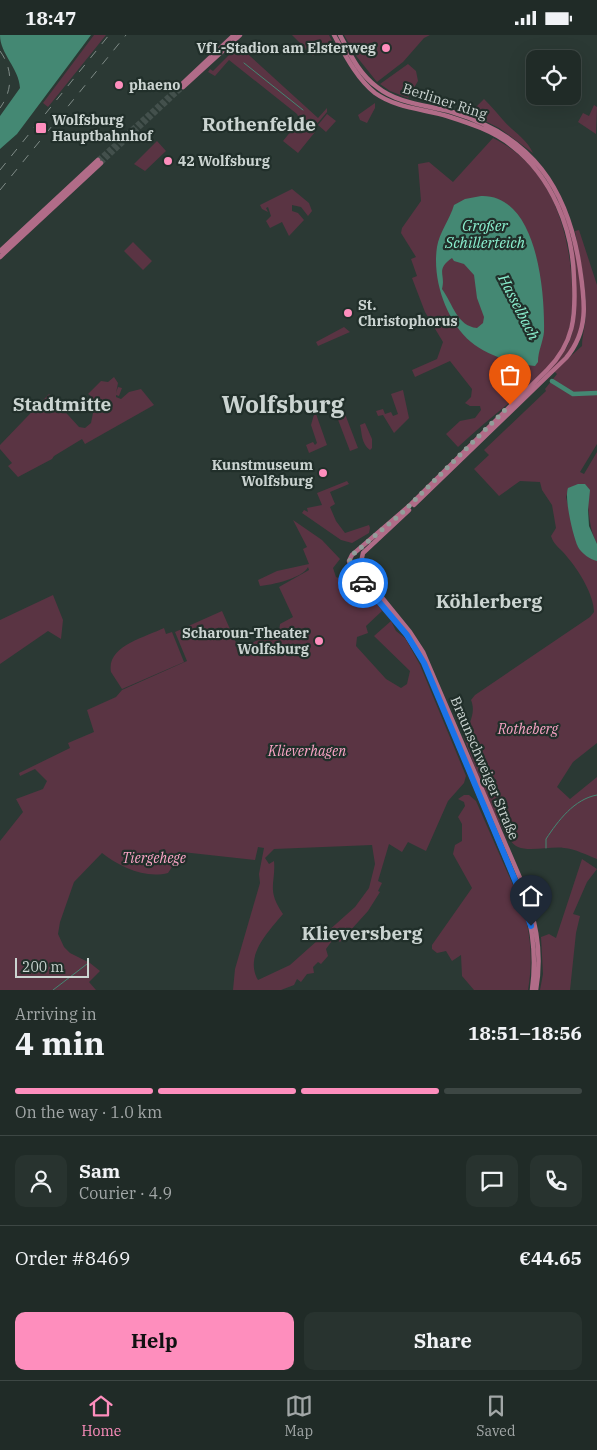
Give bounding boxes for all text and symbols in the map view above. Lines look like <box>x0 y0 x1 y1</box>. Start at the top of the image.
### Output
text: 18:47 <box>25 6 76 30</box>
place label: VfL-Stadion am Elsterweg <box>197 39 377 57</box>
marker: VfL-Stadion am Elsterweg <box>380 42 392 54</box>
map controls <box>526 50 581 105</box>
button: locate <box>526 50 581 105</box>
place label: phaeno <box>129 76 180 94</box>
marker: phaeno <box>113 79 125 91</box>
street label: Berliner Ring <box>400 79 490 123</box>
place label: Wolfsburg Hauptbahnhof <box>52 111 154 145</box>
district label: Rothenfelde <box>202 112 316 136</box>
marker: Wolfsburg Hauptbahnhof <box>34 121 48 135</box>
place label: 42 Wolfsburg <box>178 152 271 170</box>
marker: 42 Wolfsburg <box>162 155 174 167</box>
water label: Großer Schillerteich <box>444 216 526 252</box>
water label: Hasselbach <box>494 270 544 344</box>
place label: St. Christophorus <box>358 296 458 330</box>
marker: St. Christophorus <box>342 307 354 319</box>
pin <box>489 354 531 405</box>
icon: bag <box>496 361 524 389</box>
district label: Wolfsburg <box>222 388 345 420</box>
district label: Stadtmitte <box>13 392 112 416</box>
place label: Kunstmuseum Wolfsburg <box>212 456 314 490</box>
marker: Kunstmuseum Wolfsburg <box>317 467 329 479</box>
courier <box>338 558 388 608</box>
icon: car <box>349 569 377 597</box>
district label: Köhlerberg <box>436 589 542 613</box>
place label: Scharoun-Theater Wolfsburg <box>182 624 310 658</box>
marker: Scharoun-Theater Wolfsburg <box>313 635 325 647</box>
street label: Braunschweiger Straße <box>447 694 523 842</box>
park label: Rotheberg <box>497 720 559 738</box>
park label: Klieverhagen <box>267 742 346 760</box>
park label: Tiergehege <box>122 849 187 867</box>
pin <box>510 875 552 926</box>
icon: home <box>517 882 545 910</box>
district label: Klieversberg <box>302 921 422 945</box>
scale bar <box>15 955 89 978</box>
text: 200 m <box>22 958 64 976</box>
text: Arriving in <box>15 1004 97 1024</box>
text: 18:51–18:56 <box>468 1021 582 1045</box>
text: 4 min <box>15 1022 105 1064</box>
text: On the way · 1.0 km <box>15 1102 162 1122</box>
button: person <box>15 1155 67 1207</box>
button: chat <box>466 1155 518 1207</box>
button: phone <box>530 1155 582 1207</box>
text: Sam <box>79 1159 120 1183</box>
text: Courier · 4.9 <box>79 1183 172 1203</box>
text: Order #8469 <box>15 1246 130 1270</box>
text: €44.65 <box>519 1246 582 1270</box>
button: Help <box>15 1312 294 1370</box>
button: Share <box>304 1312 582 1370</box>
tab: Home <box>82 1392 121 1440</box>
tab: Map <box>285 1392 313 1440</box>
tab: Saved <box>476 1392 515 1440</box>

